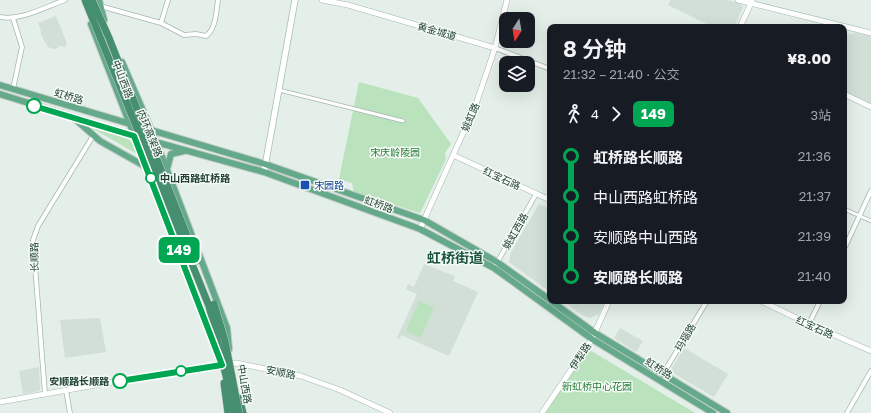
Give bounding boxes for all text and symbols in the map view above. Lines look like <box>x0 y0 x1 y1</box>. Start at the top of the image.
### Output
north arrow <box>499 12 535 48</box>
map controls <box>499 12 535 92</box>
street label: 黄金城道 <box>416 20 458 42</box>
text: 8 分钟 <box>563 35 626 62</box>
text: ¥8.00 <box>787 49 831 67</box>
button: layers <box>499 56 535 92</box>
street label: 中山西路 <box>110 58 136 100</box>
text: 21:32 – 21:40 · 公交 <box>563 66 679 82</box>
street label: 虹桥路 <box>53 86 85 106</box>
unlabelled marker <box>26 98 42 114</box>
street label: 姚虹路 <box>459 101 481 133</box>
icon: walk <box>563 103 585 125</box>
icon: forward <box>605 103 627 125</box>
text: 149 <box>641 105 666 122</box>
text: 4 <box>591 106 599 122</box>
text: 3站 <box>810 107 831 123</box>
street label: 内环高架路 <box>135 108 165 158</box>
park label: 宋庆龄陵园 <box>370 146 420 158</box>
text: 虹桥路长顺路 <box>593 148 683 166</box>
text: 21:36 <box>798 148 831 164</box>
street label: 红宝石路 <box>481 164 523 192</box>
marker: 中山西路虹桥路 <box>145 172 157 184</box>
place label: 中山西路虹桥路 <box>160 172 231 184</box>
marker: 宋园路 <box>299 179 311 191</box>
place label: 宋园路 <box>314 179 344 191</box>
text: 中山西路虹桥路 <box>593 188 698 206</box>
text: 21:37 <box>799 188 831 204</box>
street label: 虹桥路 <box>363 193 395 215</box>
street label: 姚虹西路 <box>500 211 530 251</box>
text: 安顺路中山西路 <box>593 228 698 246</box>
text: 21:39 <box>798 228 831 244</box>
line badge: 149 <box>156 237 202 263</box>
text: 149 <box>167 241 191 258</box>
street label: 长顺路 <box>28 242 40 272</box>
district label: 虹桥街道 <box>427 249 483 266</box>
text: 安顺路长顺路 <box>593 268 683 286</box>
text: 21:40 <box>797 268 831 284</box>
street label: 红宝石路 <box>794 313 836 341</box>
street label: 玛瑙路 <box>672 321 698 353</box>
street label: 伊犁路 <box>567 340 593 372</box>
street label: 虹桥路 <box>643 355 675 381</box>
street label: 中山西路 <box>236 363 254 405</box>
street label: 安顺路 <box>265 363 297 381</box>
unlabelled marker <box>175 365 187 377</box>
marker: 安顺路长顺路 <box>112 373 128 389</box>
place label: 安顺路长顺路 <box>49 375 110 387</box>
park label: 新虹桥中心花园 <box>562 380 632 392</box>

